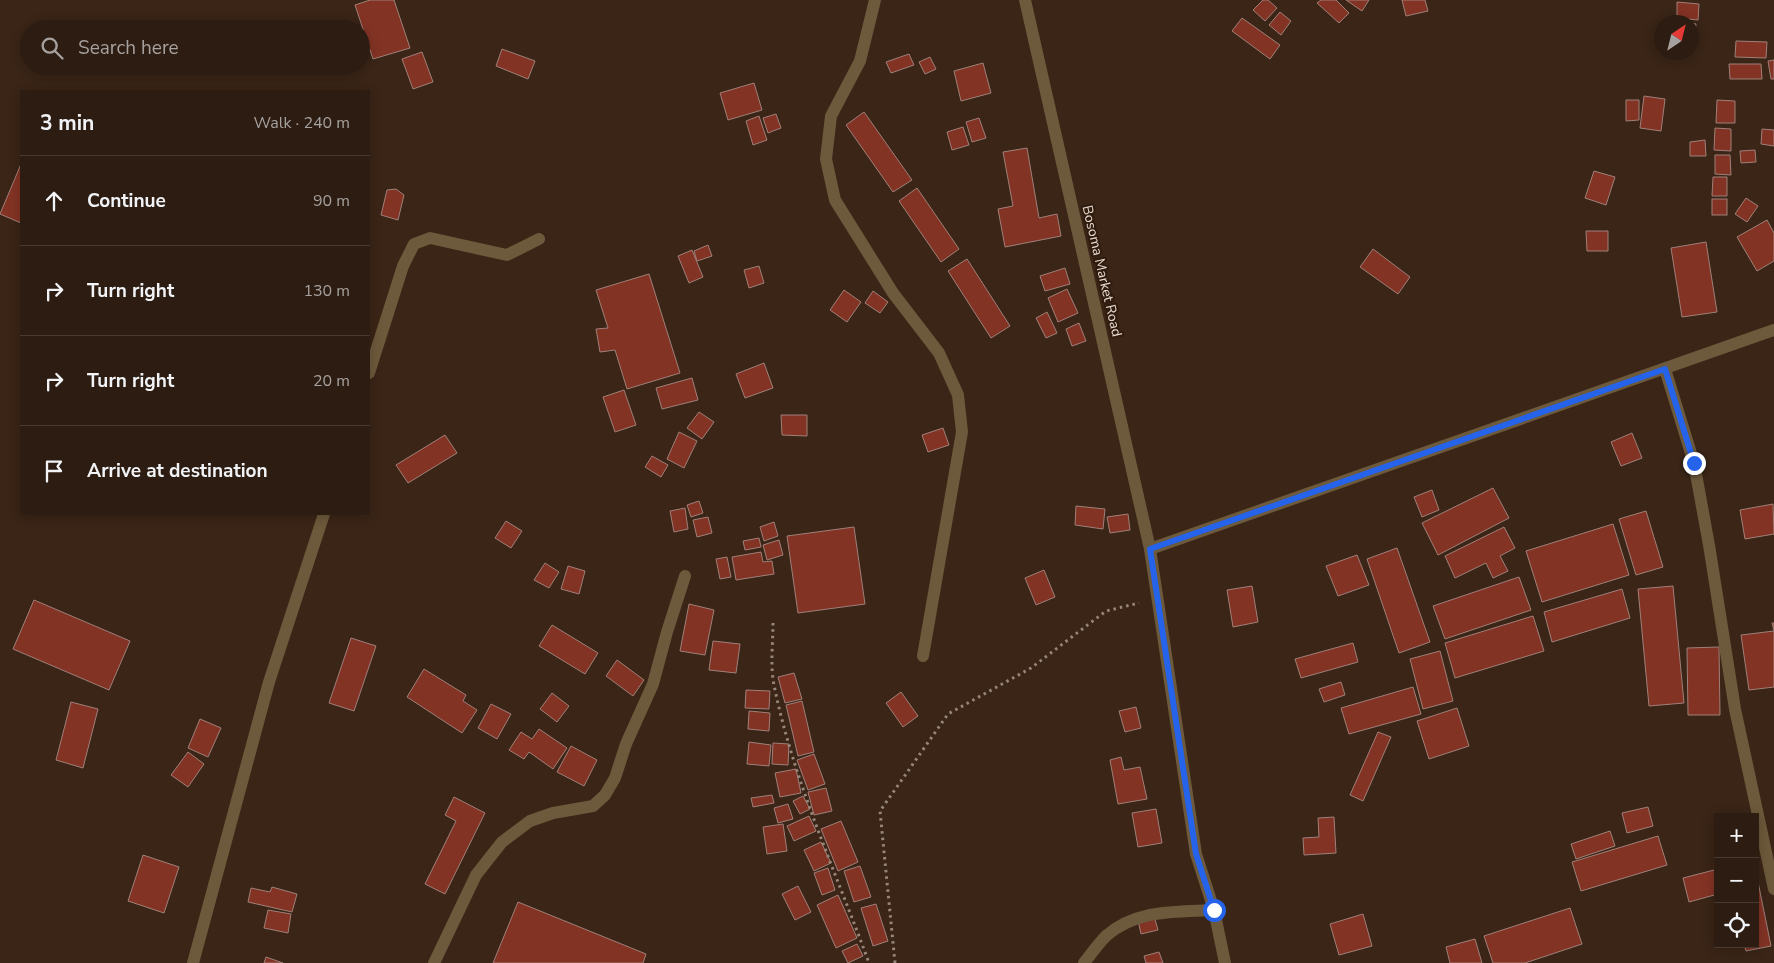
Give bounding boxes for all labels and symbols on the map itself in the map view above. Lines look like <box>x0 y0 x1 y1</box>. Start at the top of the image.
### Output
north arrow <box>1654 15 1699 60</box>
street label: Bosoma Market Road <box>1078 203 1126 339</box>
route end <box>1683 452 1706 475</box>
route start <box>1203 899 1226 922</box>

